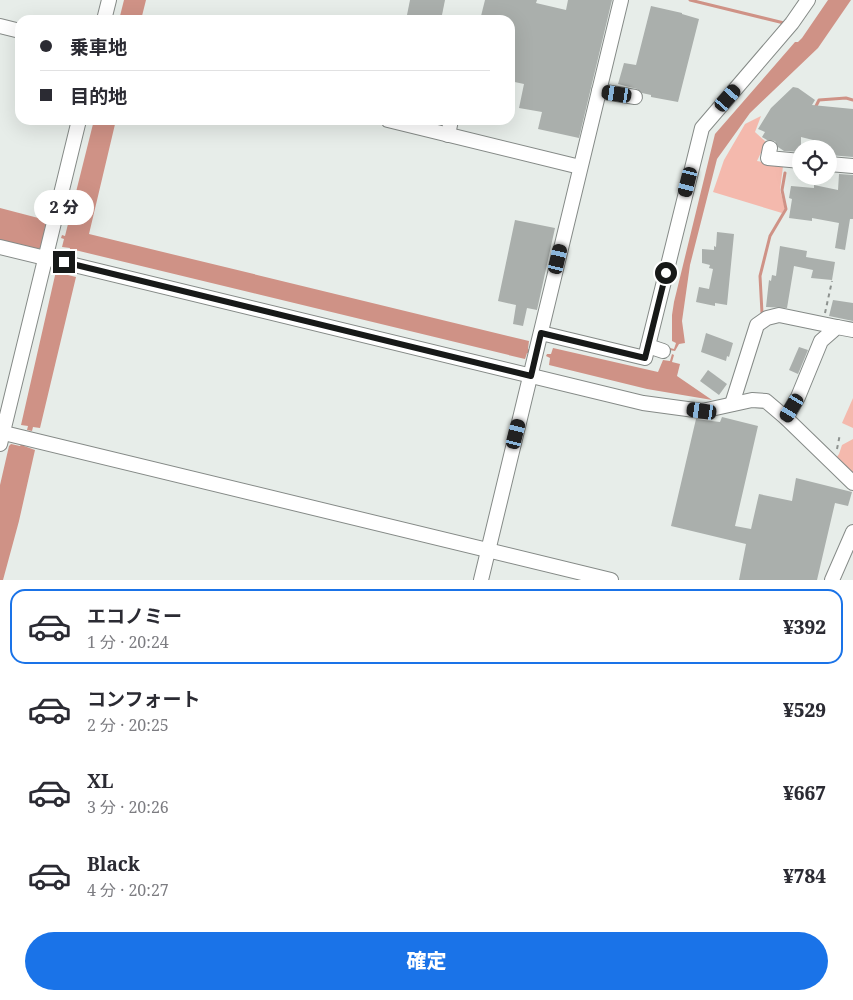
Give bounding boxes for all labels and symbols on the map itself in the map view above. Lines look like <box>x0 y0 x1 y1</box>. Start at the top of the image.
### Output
car <box>712 82 743 114</box>
car <box>601 84 632 104</box>
car <box>677 166 698 198</box>
callout: 2 分 <box>34 190 94 224</box>
car <box>547 243 568 275</box>
route end <box>53 251 75 273</box>
route start <box>655 262 677 284</box>
car <box>777 391 806 425</box>
car <box>686 401 717 421</box>
car <box>505 418 526 450</box>

